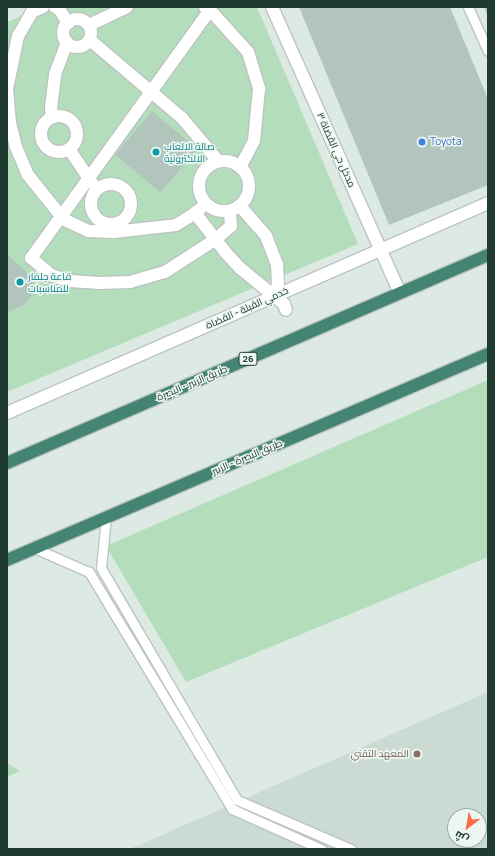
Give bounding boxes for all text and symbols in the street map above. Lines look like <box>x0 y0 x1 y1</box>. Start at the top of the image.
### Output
street label: مدخل حي القضاة ٣ <box>314 111 358 189</box>
place label: Toyota <box>430 136 461 148</box>
marker: Toyota <box>417 137 427 147</box>
place label: صالة الالعاب الالكترونية <box>164 140 215 164</box>
marker: صالة الالعاب الالكترونية <box>151 147 161 157</box>
place label: قاعة جلفار للمناسبات <box>28 270 71 294</box>
marker: قاعة جلفار للمناسبات <box>15 277 25 287</box>
street label: خدمي القبلة - القضاة <box>204 284 290 332</box>
road number: 26 <box>238 352 258 366</box>
street label: طريق الزبير - البصرة <box>155 363 229 403</box>
street label: طريق البصرة - الزبير <box>210 437 284 477</box>
place label: المعهد التقني <box>351 748 409 760</box>
marker: المعهد التقني <box>412 749 422 759</box>
north arrow <box>447 808 487 848</box>
text: ش <box>451 828 471 848</box>

